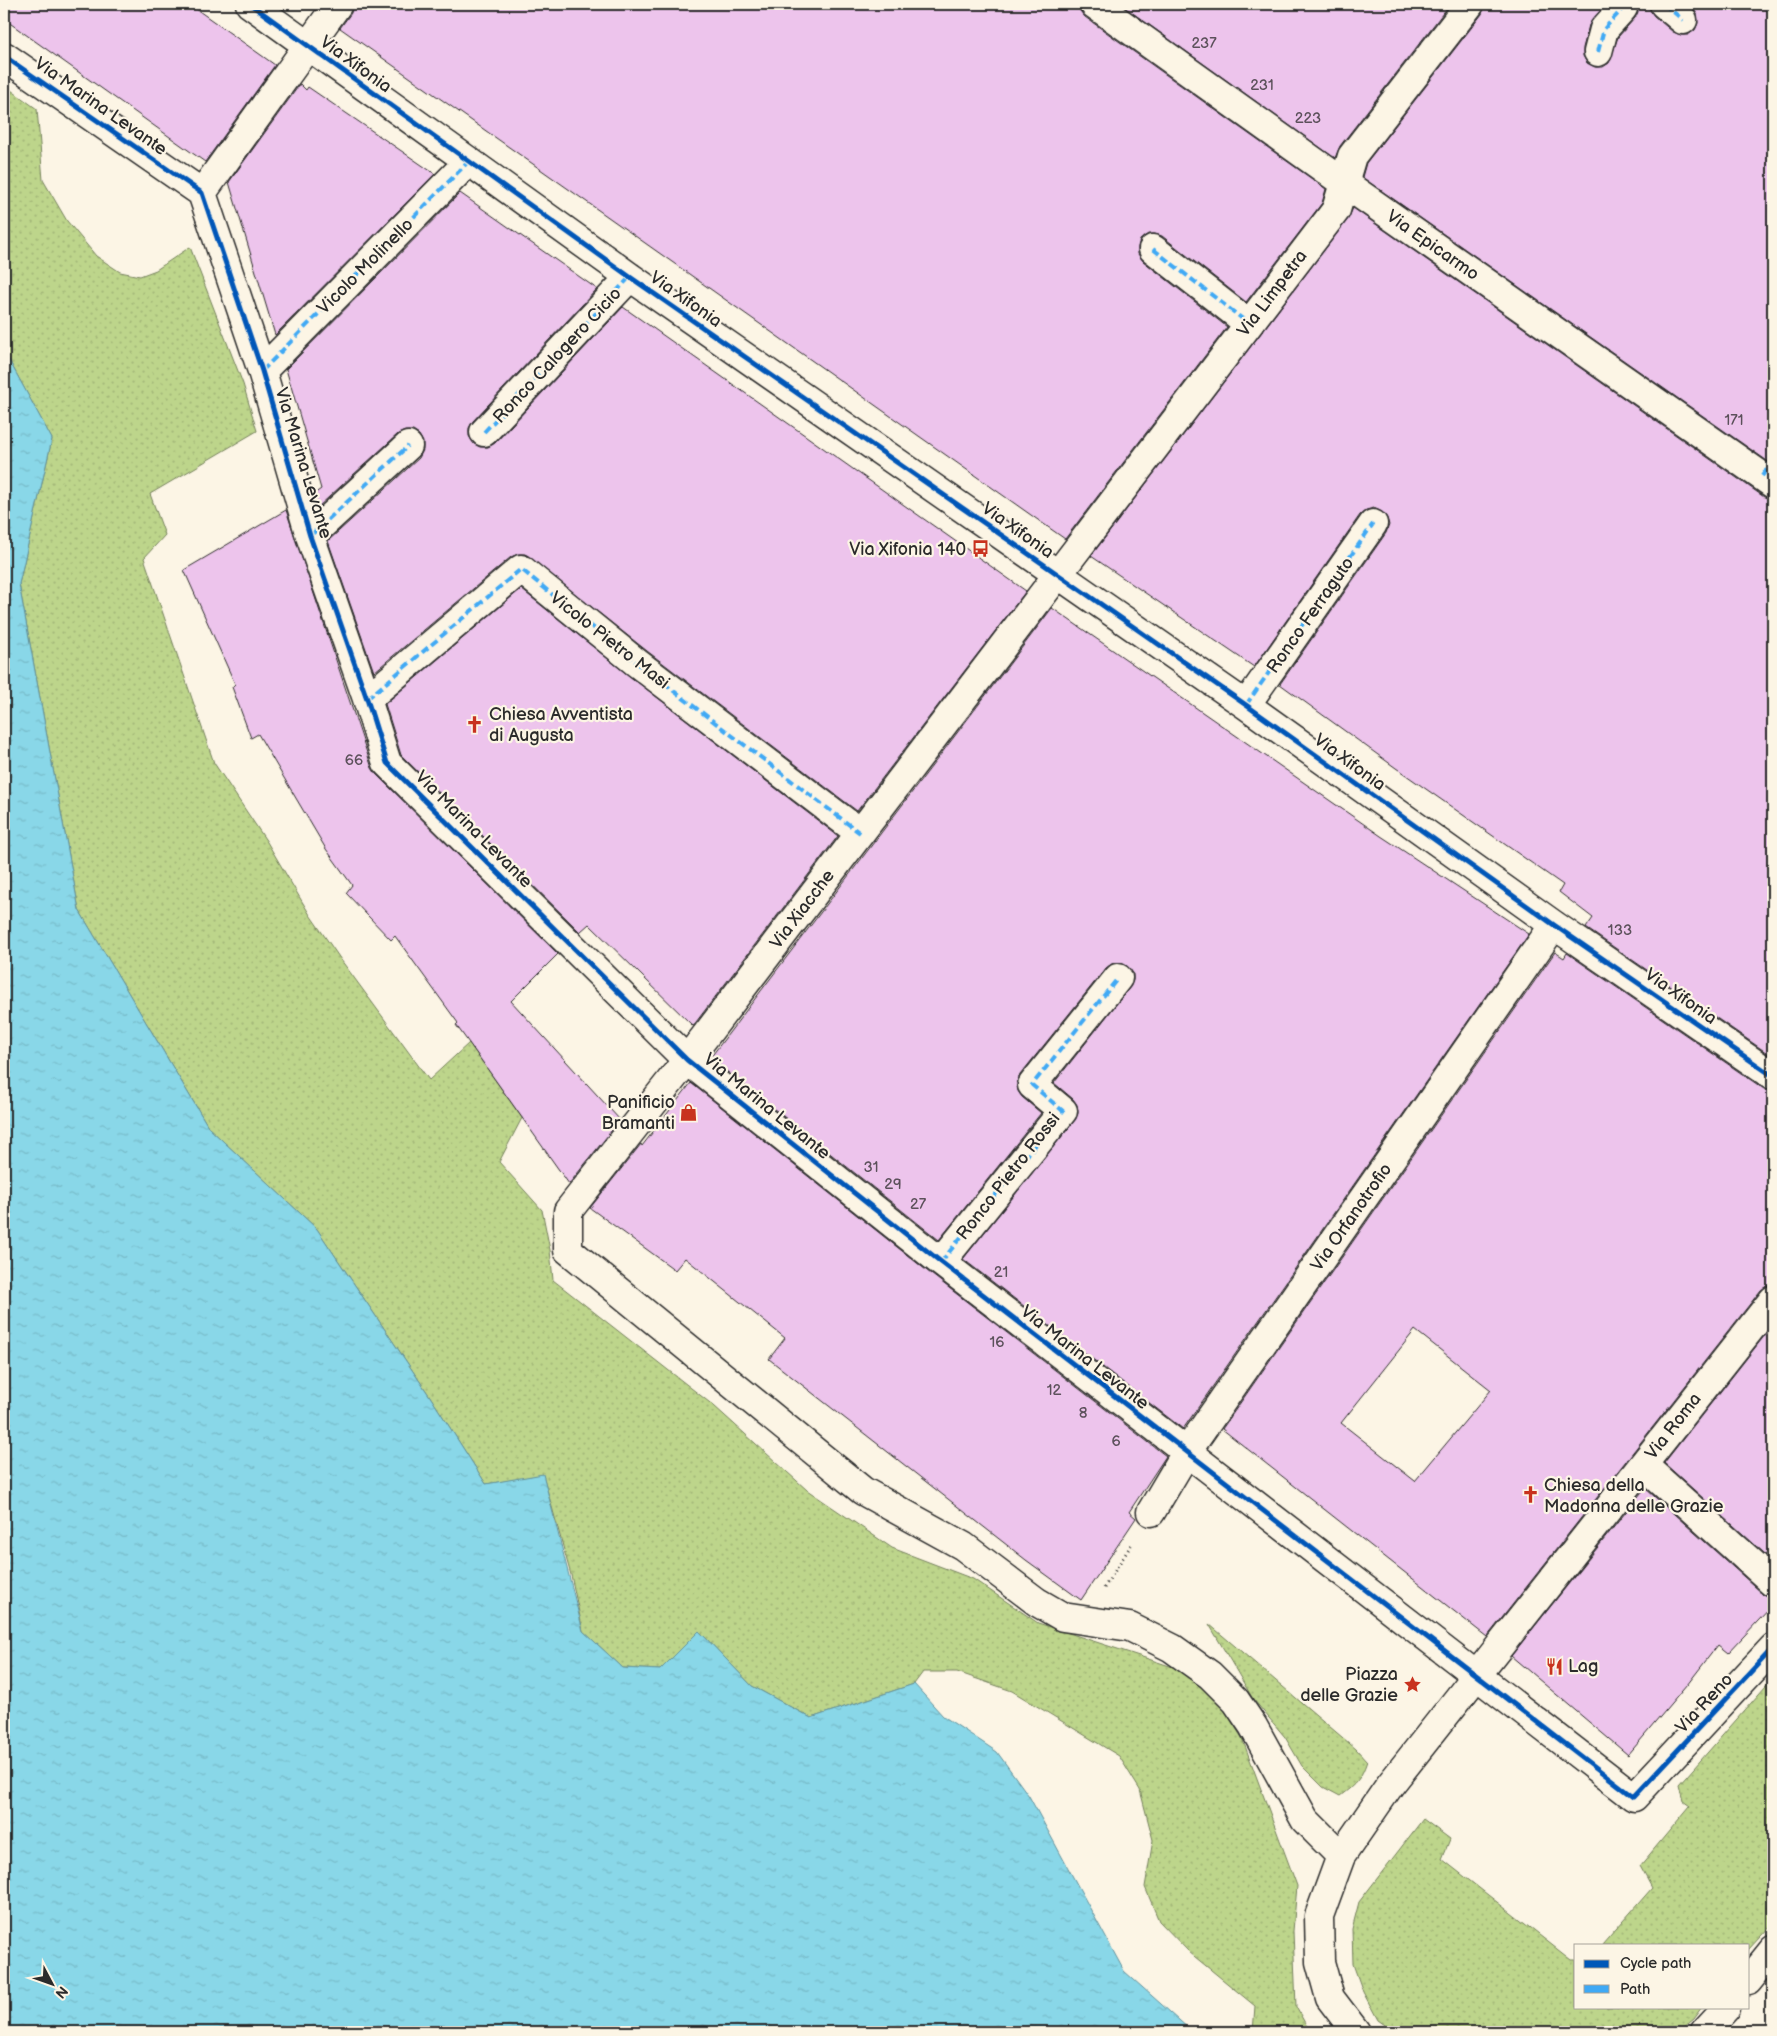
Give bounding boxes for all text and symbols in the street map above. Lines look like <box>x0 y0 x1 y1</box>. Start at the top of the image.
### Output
street label: Via Xifonia <box>316 31 396 97</box>
house number: 237 <box>1191 34 1217 53</box>
street label: Via Marina Levante <box>30 53 171 160</box>
house number: 231 <box>1250 76 1274 95</box>
house number: 223 <box>1295 109 1321 128</box>
street label: Via Epicarmo <box>1382 206 1483 285</box>
street label: Vicolo Molinello <box>313 214 418 319</box>
street label: Via Limpetra <box>1233 246 1312 341</box>
street label: Via Xifonia <box>646 267 726 332</box>
street label: Ronco Calogero Cicio <box>489 283 626 428</box>
street label: Via Marina Levante <box>271 385 337 542</box>
house number: 171 <box>1725 411 1743 430</box>
street label: Via Xifonia <box>978 498 1058 563</box>
place label: Via Xifonia 140 <box>849 539 966 560</box>
bus stop icon: Via Xifonia 140 <box>970 539 990 559</box>
street label: Ronco Ferraguto <box>1262 553 1358 677</box>
street label: Vicolo Pietro Masi <box>546 587 674 694</box>
place label: Chiesa Avventista di Augusta <box>489 704 633 746</box>
church icon: Chiesa Avventista di Augusta <box>465 714 485 734</box>
street label: Via Xifonia <box>1310 729 1390 795</box>
house number: 66 <box>345 751 363 770</box>
street label: Via Marina Levante <box>411 766 537 892</box>
street label: Via Xiacche <box>766 865 839 953</box>
house number: 133 <box>1608 921 1632 940</box>
street label: Via Xifonia <box>1641 964 1721 1029</box>
street label: Via Marina Levante <box>699 1049 834 1164</box>
place label: Panificio Bramanti <box>601 1092 675 1134</box>
shop icon: Panificio Bramanti <box>679 1102 699 1122</box>
street label: Ronco Pietro Rossi <box>952 1108 1065 1244</box>
house number: 31 <box>863 1158 879 1177</box>
street label: Via Orfanotrofio <box>1306 1159 1396 1275</box>
house number: 29 <box>884 1175 902 1194</box>
house number: 27 <box>910 1195 927 1214</box>
house number: 21 <box>994 1263 1008 1282</box>
street label: Via Marina Levante <box>1016 1301 1153 1414</box>
house number: 16 <box>990 1333 1004 1352</box>
house number: 12 <box>1047 1381 1061 1400</box>
street label: Via Roma <box>1641 1389 1706 1464</box>
house number: 8 <box>1079 1404 1088 1423</box>
house number: 6 <box>1111 1432 1121 1451</box>
place label: Chiesa della Madonna delle Grazie <box>1544 1475 1724 1517</box>
church icon: Chiesa della Madonna delle Grazie <box>1520 1485 1540 1505</box>
restaurant icon: Lag <box>1544 1656 1564 1676</box>
place label: Lag <box>1568 1656 1598 1677</box>
place label: Piazza delle Grazie <box>1300 1664 1398 1706</box>
street label: Via Reno <box>1671 1669 1737 1738</box>
place icon: Piazza delle Grazie <box>1402 1674 1422 1694</box>
legend <box>1574 1944 1750 2008</box>
text: Cycle path <box>1620 1954 1691 1973</box>
north arrow <box>28 1958 78 2008</box>
text: Path <box>1620 1980 1650 1999</box>
text: N <box>52 1983 71 2002</box>

